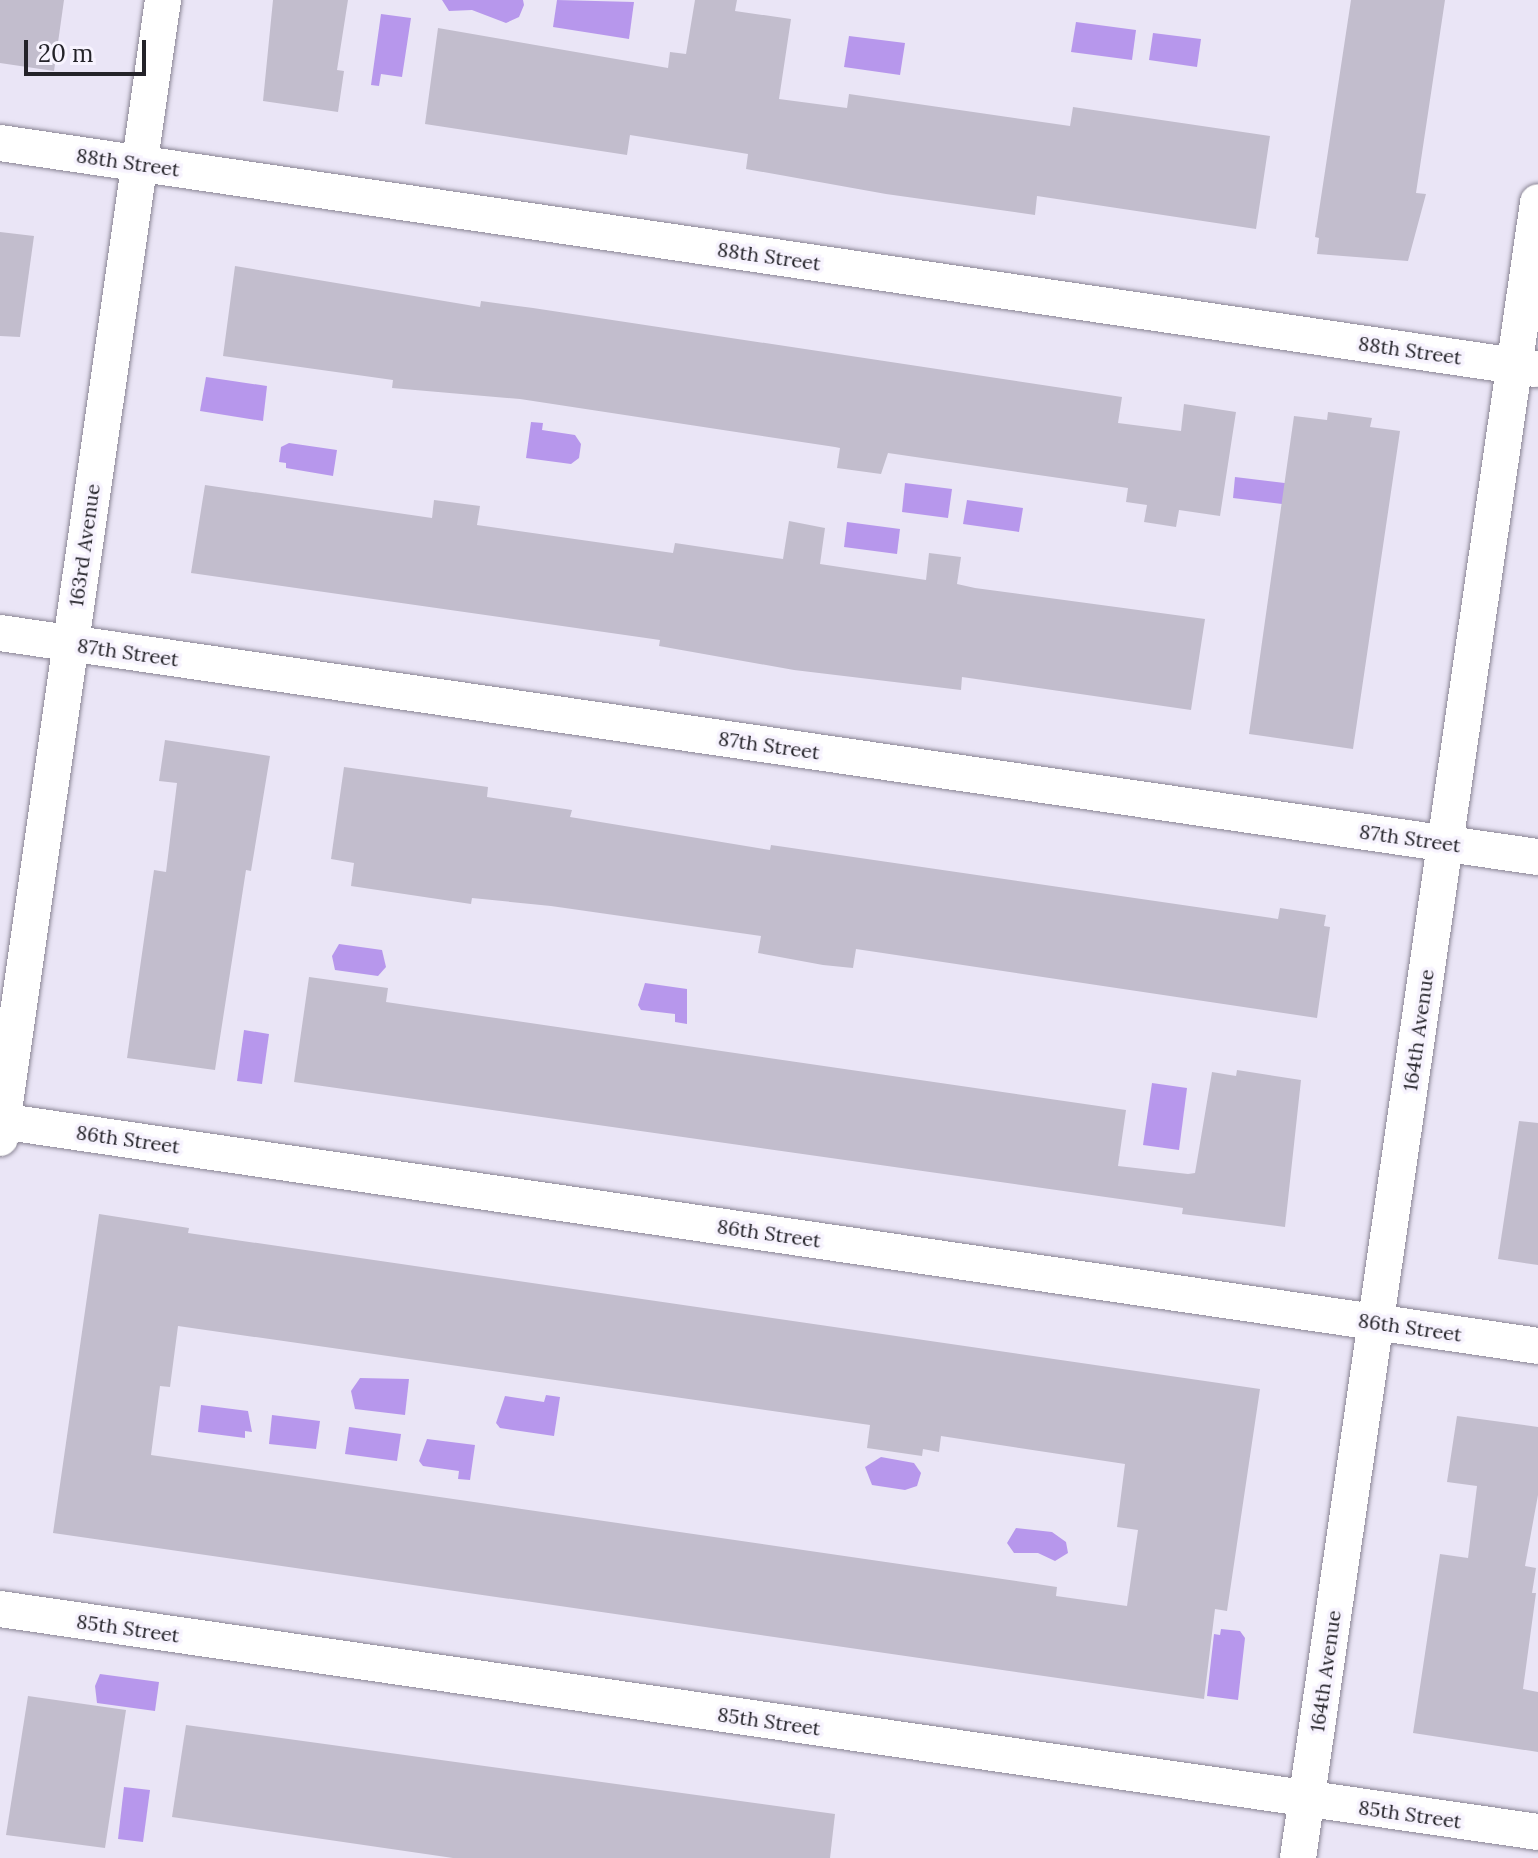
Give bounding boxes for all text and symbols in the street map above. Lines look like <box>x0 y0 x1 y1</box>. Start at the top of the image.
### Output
scale bar <box>28 24 150 74</box>
text: 20 m <box>38 38 94 69</box>
street label: 88th Street <box>75 143 181 181</box>
street label: 88th Street <box>716 237 822 275</box>
street label: 88th Street <box>1357 331 1463 369</box>
street label: 163rd Avenue <box>64 482 104 608</box>
street label: 87th Street <box>76 633 180 671</box>
street label: 87th Street <box>717 726 821 764</box>
street label: 87th Street <box>1358 819 1462 857</box>
street label: 164th Avenue <box>1398 968 1438 1092</box>
street label: 86th Street <box>75 1120 181 1158</box>
street label: 86th Street <box>716 1214 822 1252</box>
street label: 86th Street <box>1357 1308 1463 1346</box>
street label: 85th Street <box>75 1609 181 1647</box>
street label: 164th Avenue <box>1305 1609 1345 1733</box>
street label: 85th Street <box>716 1702 822 1740</box>
street label: 85th Street <box>1357 1795 1463 1833</box>

